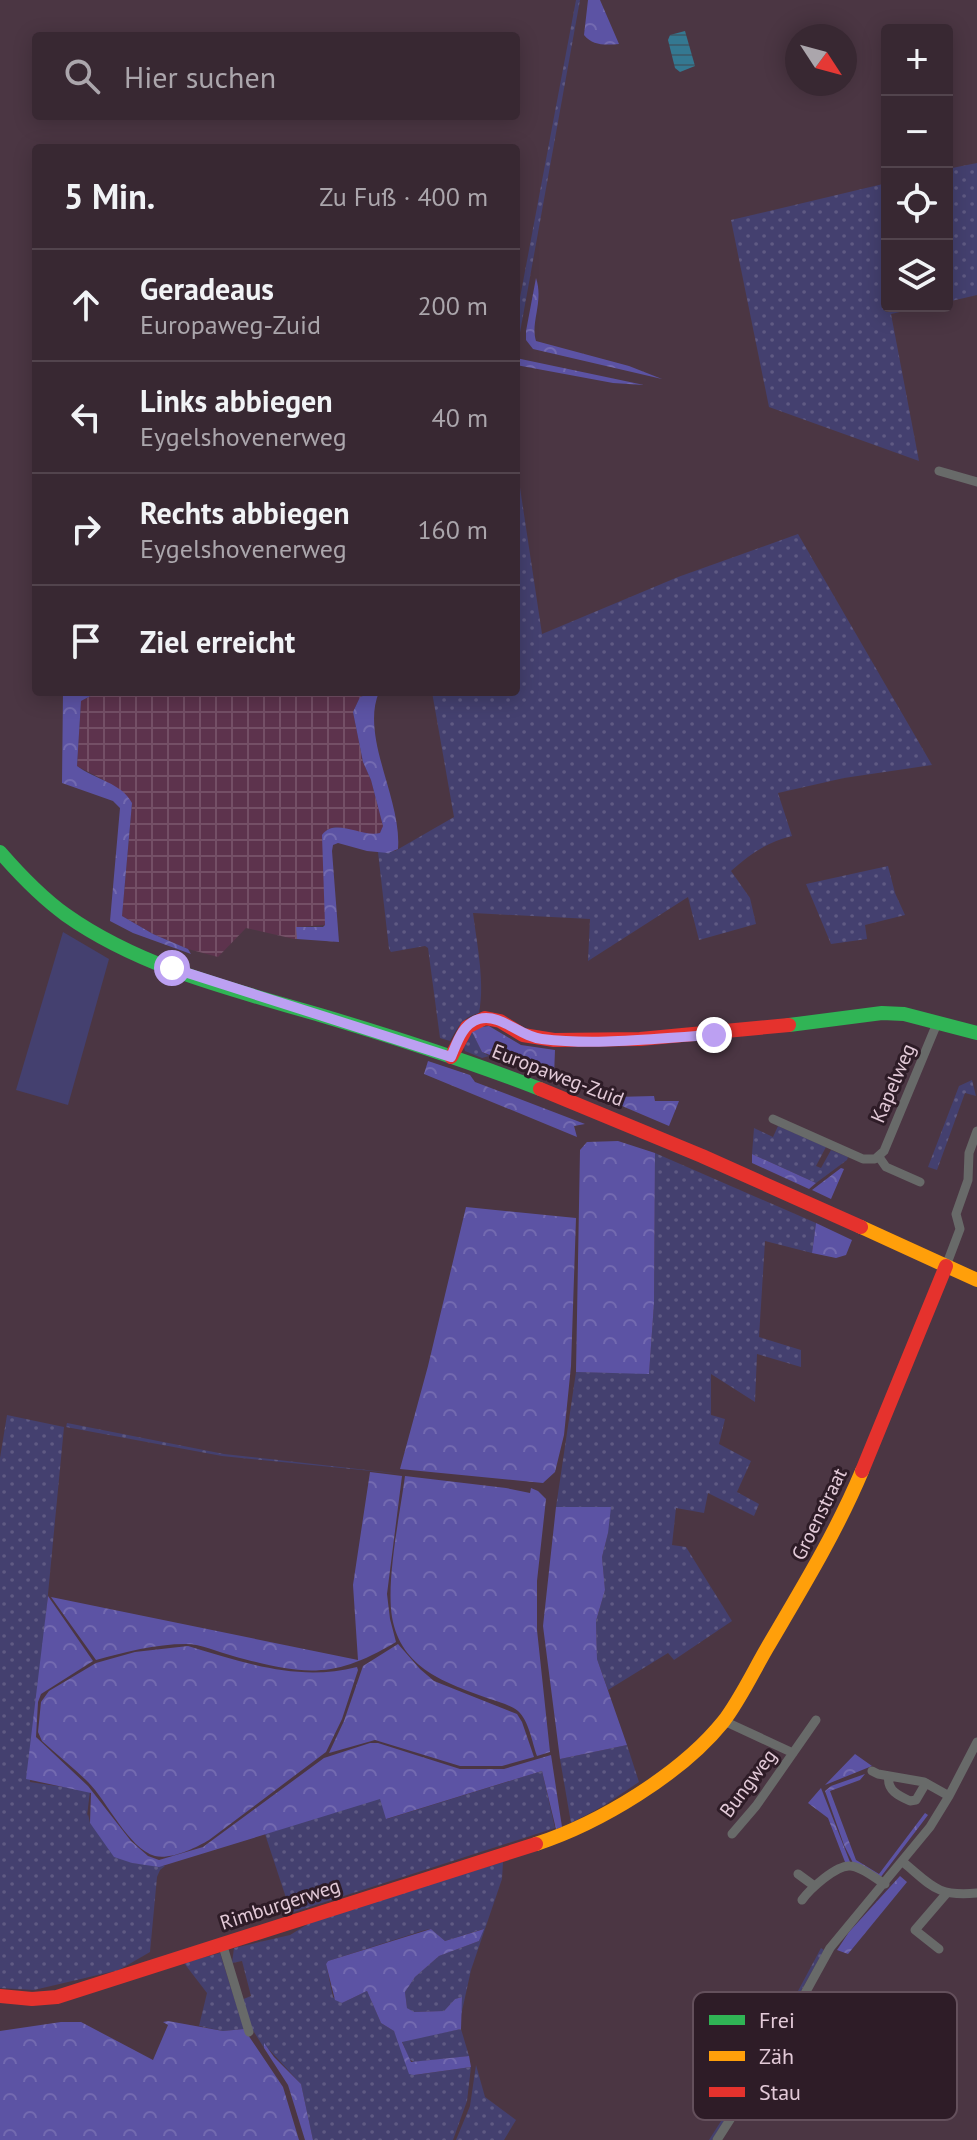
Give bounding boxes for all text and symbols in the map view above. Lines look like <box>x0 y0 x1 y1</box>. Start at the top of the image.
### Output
north arrow <box>785 24 857 96</box>
map controls <box>881 24 953 312</box>
button: + <box>881 24 953 96</box>
search box <box>32 32 520 120</box>
icon: search <box>60 54 104 98</box>
text: Hier suchen <box>124 57 276 96</box>
button: − <box>881 96 953 168</box>
button: locate <box>881 168 953 240</box>
text: 5 Min. <box>64 174 155 218</box>
text: Zu Fuß · 400 m <box>319 180 488 213</box>
button: layers <box>881 240 953 312</box>
text: Geradeaus <box>140 269 274 308</box>
icon: ahead <box>64 283 108 327</box>
text: 200 m <box>417 289 488 322</box>
text: Europaweg-Zuid <box>140 308 321 341</box>
text: Links abbiegen <box>140 381 333 420</box>
icon: left <box>64 395 108 439</box>
text: 40 m <box>432 401 488 434</box>
text: Eygelshovenerweg <box>140 420 347 453</box>
text: Rechts abbiegen <box>140 493 350 532</box>
icon: right <box>64 507 108 551</box>
text: 160 m <box>417 513 488 546</box>
text: Eygelshovenerweg <box>140 532 347 565</box>
icon: arrive <box>64 619 108 663</box>
text: Ziel erreicht <box>140 622 295 661</box>
route start <box>154 950 190 986</box>
route end <box>696 1017 732 1053</box>
street label: Europaweg-Zuid <box>488 1038 628 1112</box>
street label: Kapelweg <box>865 1039 921 1127</box>
street label: Groenstraat <box>786 1463 853 1564</box>
street label: Bungweg <box>714 1744 782 1822</box>
street label: Rimburgerweg <box>217 1872 343 1936</box>
legend <box>693 1992 957 2120</box>
text: Frei <box>759 2006 795 2034</box>
text: Zäh <box>759 2042 794 2070</box>
text: Stau <box>759 2078 801 2106</box>

